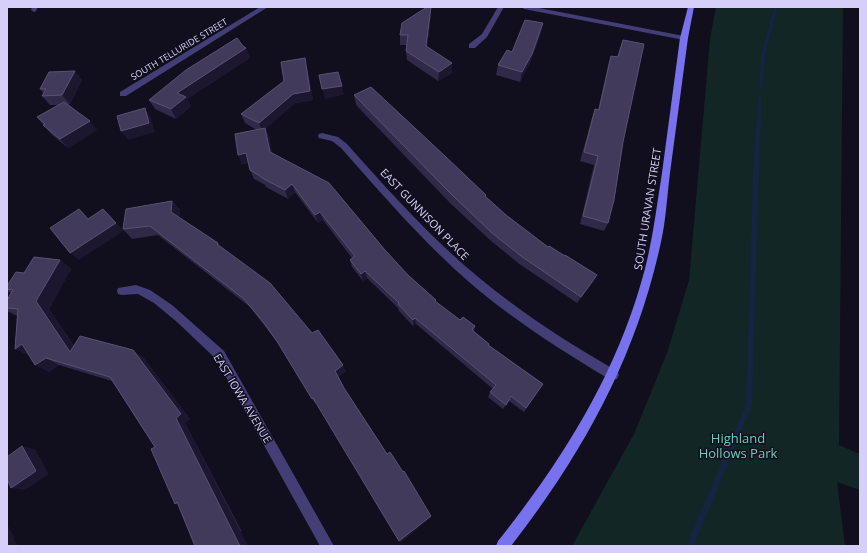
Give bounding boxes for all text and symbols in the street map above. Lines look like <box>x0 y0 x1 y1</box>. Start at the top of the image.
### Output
street label: SOUTH TELLURIDE STREET <box>128 15 230 83</box>
street label: SOUTH URAVAN STREET <box>630 147 664 271</box>
street label: EAST GUNNISON PLACE <box>377 165 473 263</box>
street label: EAST IOWA AVENUE <box>210 351 276 445</box>
park label: Highland Hollows Park <box>699 429 777 462</box>

